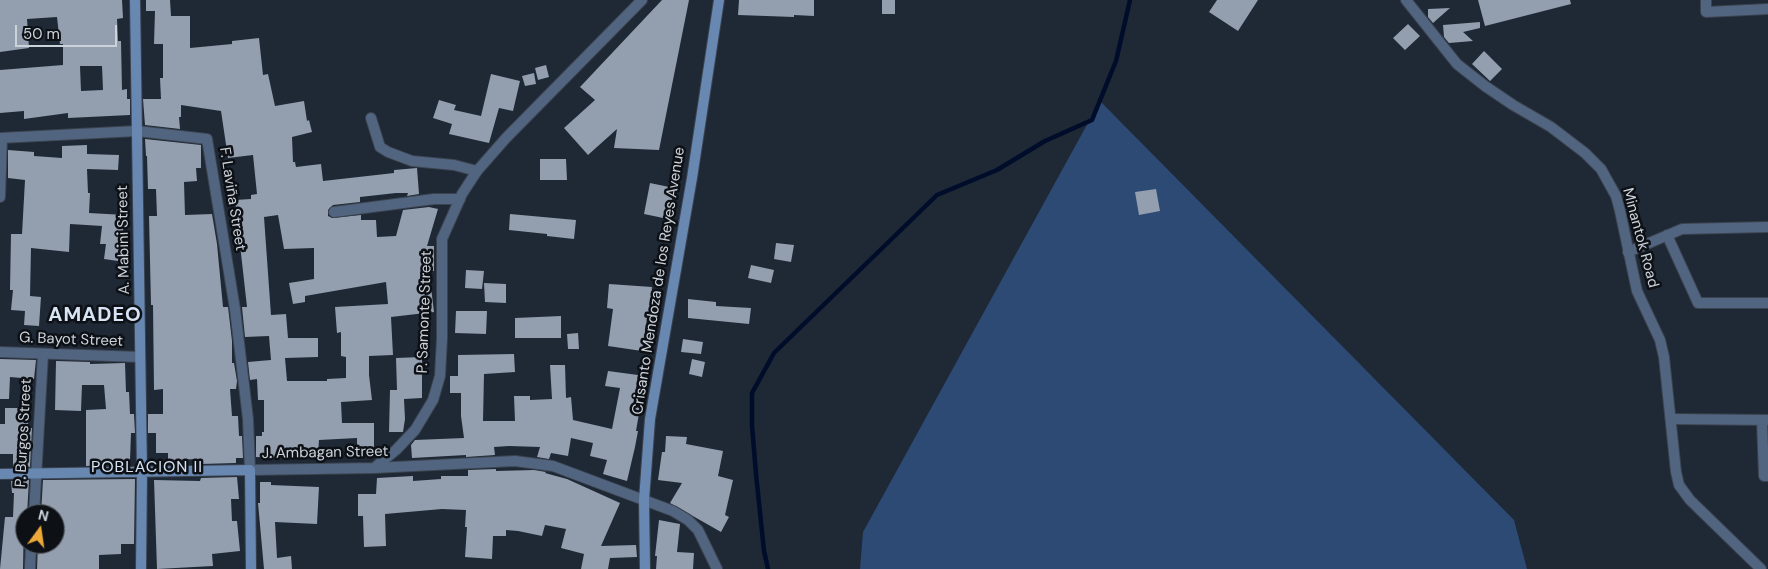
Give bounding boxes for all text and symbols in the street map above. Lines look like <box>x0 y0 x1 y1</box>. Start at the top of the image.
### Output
scale bar <box>18 15 120 47</box>
text: 50 m <box>23 24 60 44</box>
street label: F. Laviña Street <box>215 146 249 252</box>
street label: Crisanto Mendoza de los Reyes Avenue <box>629 146 689 416</box>
street label: A. Mabini Street <box>114 185 134 295</box>
street label: Minantok Road <box>1618 186 1662 290</box>
street label: P. Samonte Street <box>414 250 436 374</box>
district label: AMADEO <box>47 304 143 328</box>
street label: G. Bayot Street <box>19 329 123 351</box>
street label: P. Burgos Street <box>12 378 36 488</box>
street label: J. Ambagan Street <box>262 443 388 463</box>
district label: POBLACION II <box>89 458 205 478</box>
north arrow <box>15 504 65 554</box>
text: N <box>36 505 51 525</box>

